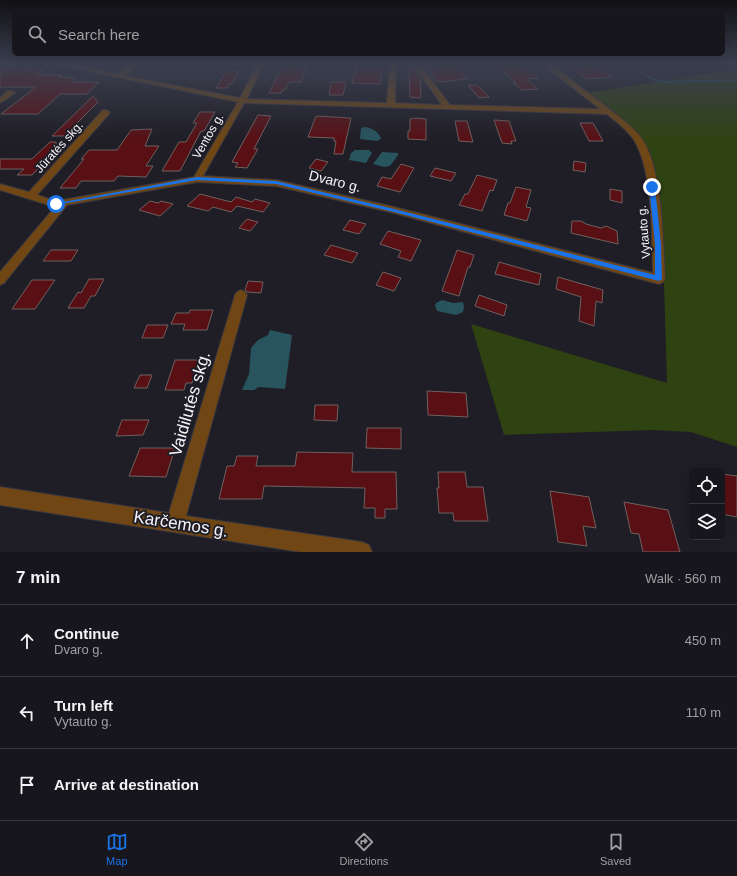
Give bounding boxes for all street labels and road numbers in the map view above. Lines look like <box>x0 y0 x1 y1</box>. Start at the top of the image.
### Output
street label: Ventos g. <box>189 111 227 161</box>
street label: Jūratės skg. <box>32 118 86 176</box>
street label: Dvaro g. <box>307 167 363 195</box>
street label: Vytauto g. <box>635 205 653 259</box>
street label: Vaidilutės skg. <box>166 349 214 459</box>
street label: Karčemos g. <box>132 507 230 541</box>

